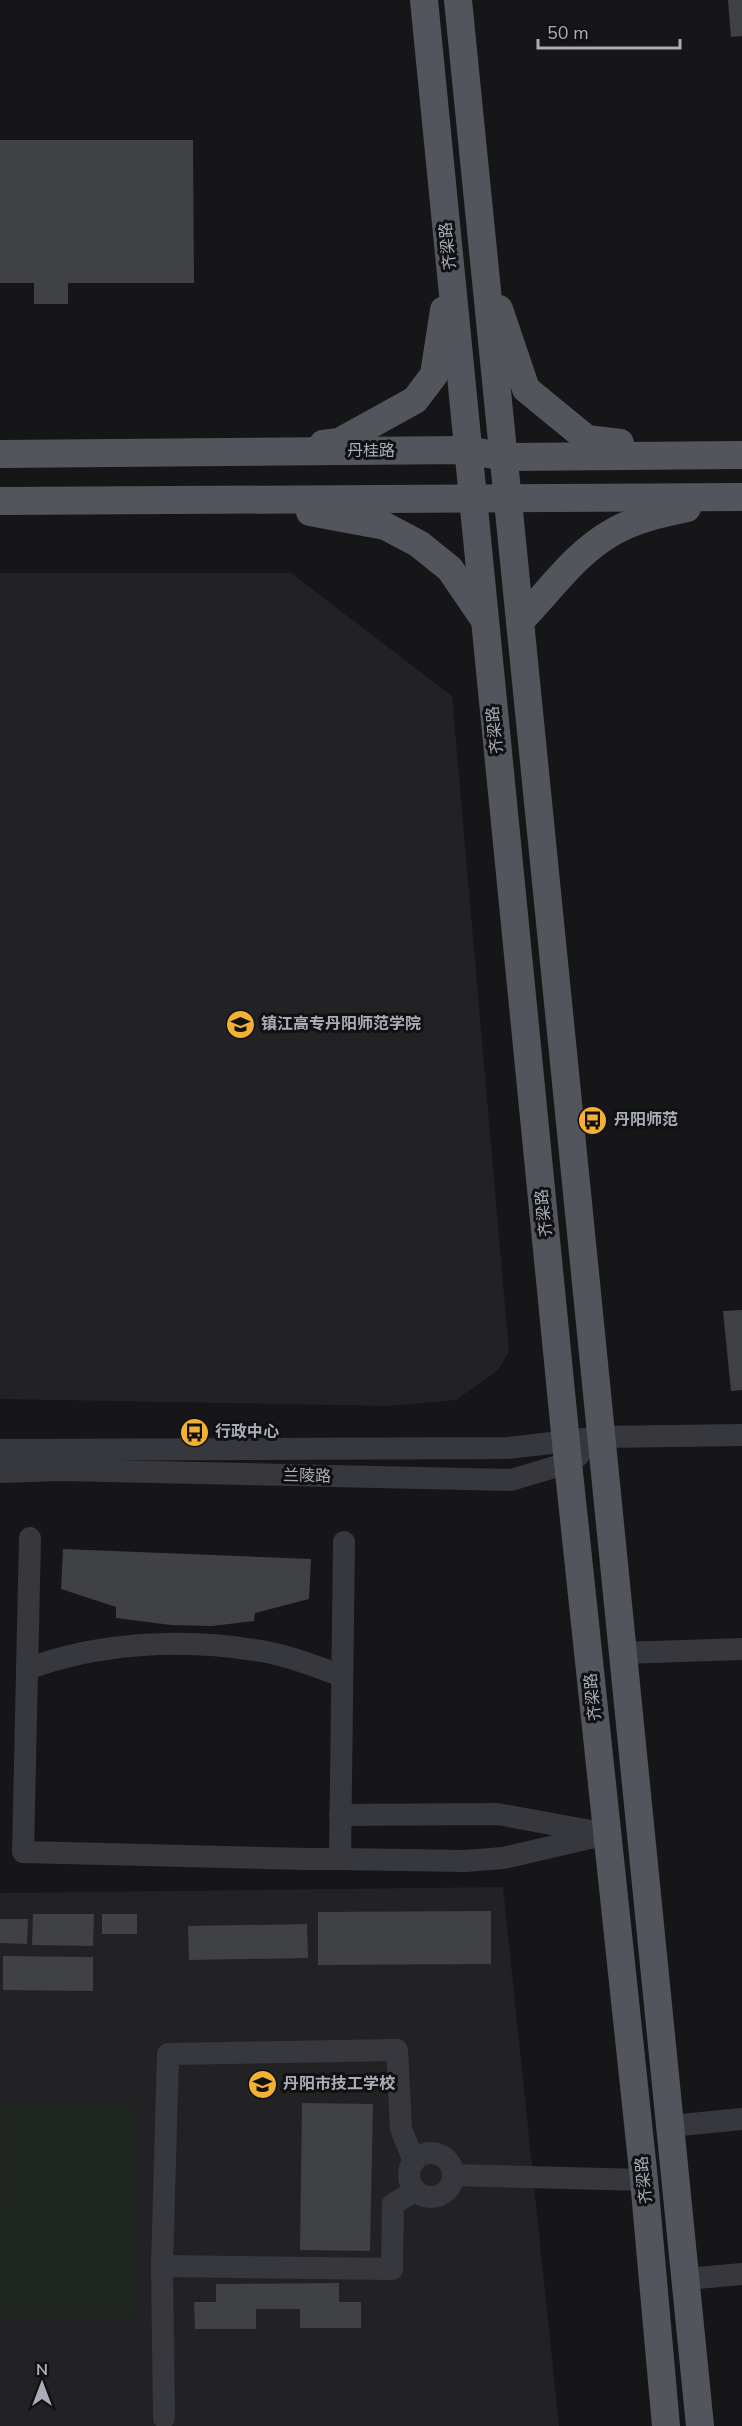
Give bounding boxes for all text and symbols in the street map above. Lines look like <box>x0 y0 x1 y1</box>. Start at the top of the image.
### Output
scale bar <box>538 12 680 50</box>
text: 50 m <box>547 21 589 45</box>
street label: 齐梁路 <box>435 221 461 271</box>
street label: 丹桂路 <box>347 440 395 462</box>
street label: 齐梁路 <box>482 705 508 755</box>
school or university icon: 镇江高专丹阳师范学院 <box>224 1008 256 1040</box>
place label: 镇江高专丹阳师范学院 <box>261 1013 421 1035</box>
bus stop icon: 丹阳师范 <box>577 1104 609 1136</box>
place label: 丹阳师范 <box>614 1109 678 1131</box>
street label: 齐梁路 <box>531 1188 557 1238</box>
bus stop icon: 行政中心 <box>178 1416 210 1448</box>
place label: 行政中心 <box>215 1421 279 1443</box>
street label: 兰陵路 <box>283 1465 331 1487</box>
street label: 齐梁路 <box>580 1672 606 1722</box>
school or university icon: 丹阳市技工学校 <box>246 2068 278 2100</box>
place label: 丹阳市技工学校 <box>283 2073 396 2095</box>
street label: 齐梁路 <box>631 2155 657 2205</box>
north arrow <box>12 2354 72 2414</box>
text: N <box>36 2359 48 2381</box>

